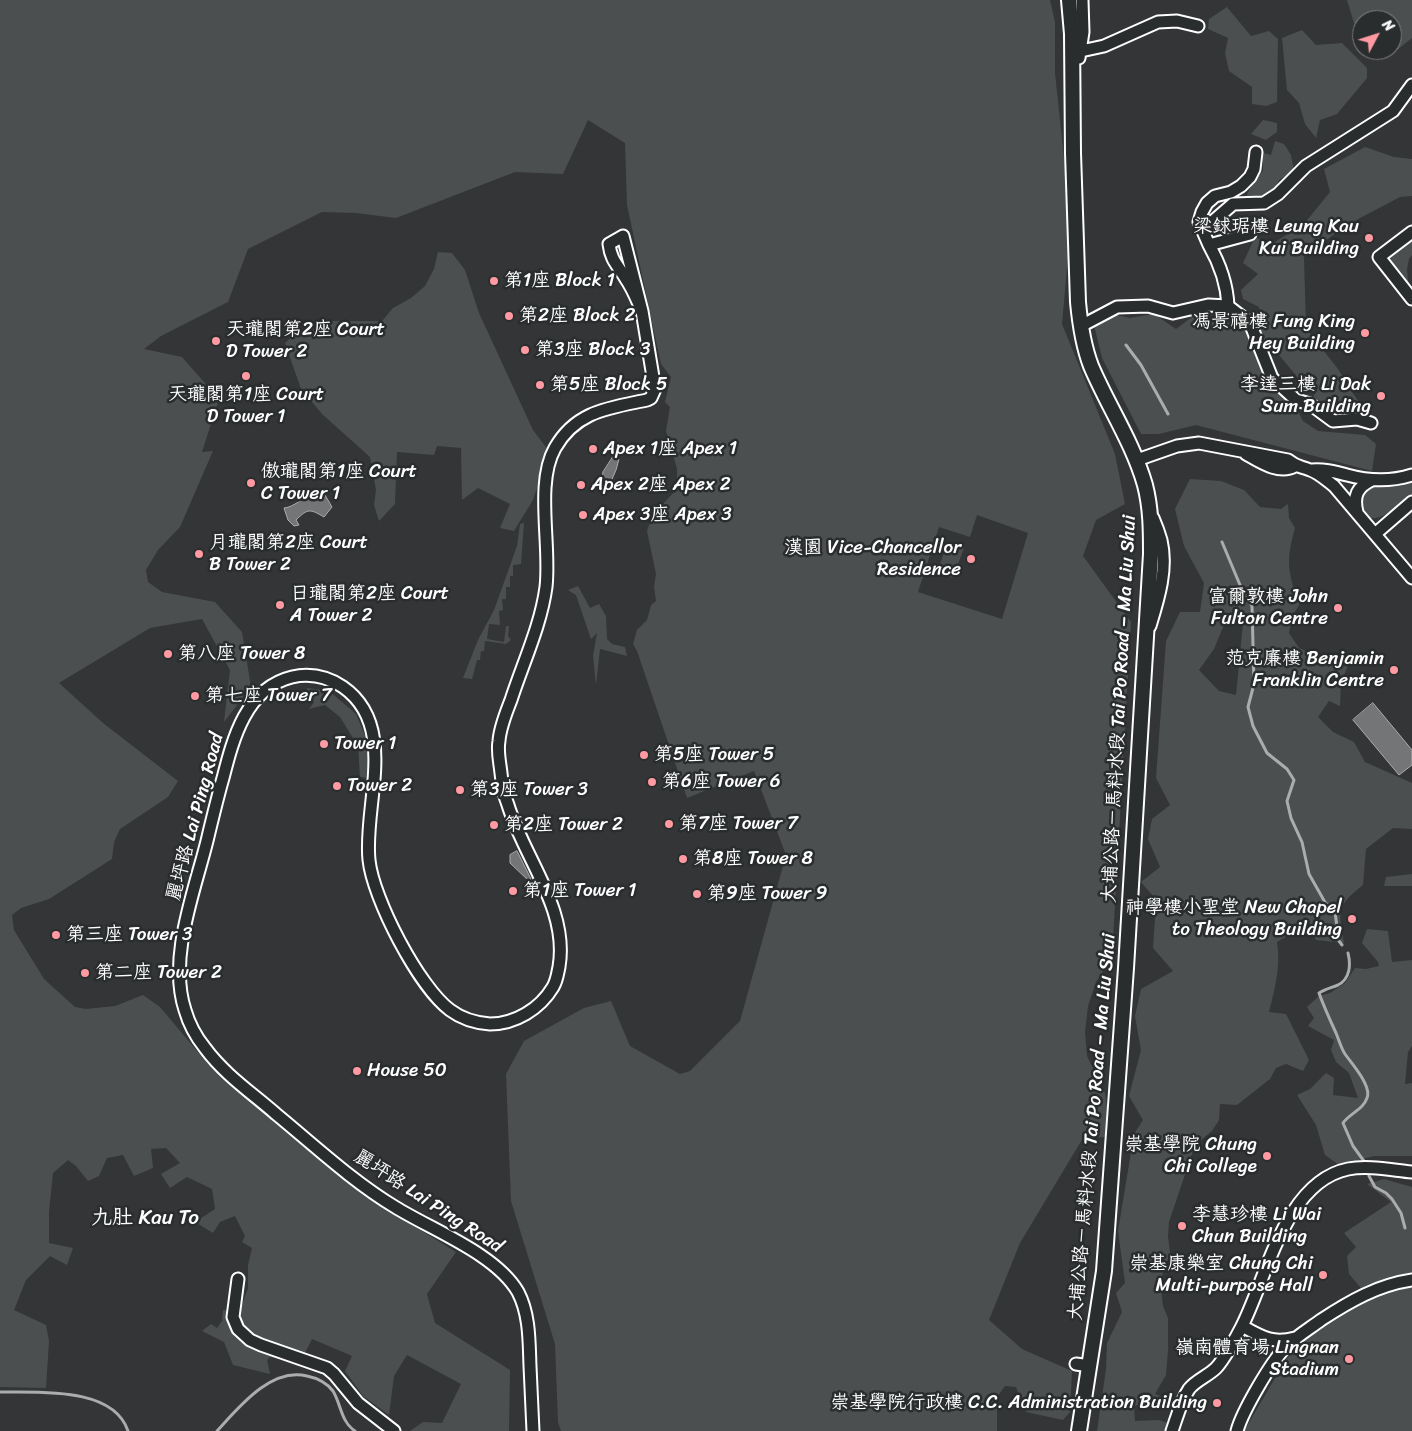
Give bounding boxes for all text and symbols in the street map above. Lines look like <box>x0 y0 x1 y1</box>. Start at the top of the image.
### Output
north arrow <box>1352 10 1402 60</box>
text: N <box>1375 14 1401 37</box>
place label: 梁銶琚樓 Leung Kau Kui Building <box>1193 216 1359 260</box>
marker: 梁銶琚樓 Leung Kau Kui Building <box>1363 232 1375 244</box>
place label: 第1座 Block 1 <box>504 270 615 292</box>
marker: 第1座 Block 1 <box>488 275 500 287</box>
place label: 第2座 Block 2 <box>519 305 635 327</box>
marker: 第2座 Block 2 <box>503 310 515 322</box>
place label: 馮景禧樓 Fung King Hey Building <box>1192 311 1355 355</box>
place label: 天瓏閣第2座 Court D Tower 2 <box>226 319 385 363</box>
marker: 馮景禧樓 Fung King Hey Building <box>1359 327 1371 339</box>
marker: 天瓏閣第2座 Court D Tower 2 <box>210 335 222 347</box>
place label: 第3座 Block 3 <box>535 339 650 361</box>
marker: 第3座 Block 3 <box>519 344 531 356</box>
marker: 天瓏閣第1座 Court D Tower 1 <box>240 370 252 382</box>
place label: 第5座 Block 5 <box>550 374 668 396</box>
place label: 李達三樓 Li Dak Sum Building <box>1240 374 1371 418</box>
marker: 第5座 Block 5 <box>534 379 546 391</box>
place label: 天瓏閣第1座 Court D Tower 1 <box>168 384 324 428</box>
marker: 李達三樓 Li Dak Sum Building <box>1375 390 1387 402</box>
place label: Apex 1座 Apex 1 <box>603 438 737 460</box>
marker: Apex 1座 Apex 1 <box>587 443 599 455</box>
place label: 傲瓏閣第1座 Court C Tower 1 <box>261 461 417 505</box>
place label: Apex 2座 Apex 2 <box>591 474 731 496</box>
marker: 傲瓏閣第1座 Court C Tower 1 <box>245 477 257 489</box>
marker: Apex 2座 Apex 2 <box>575 479 587 491</box>
place label: Apex 3座 Apex 3 <box>593 504 732 526</box>
marker: Apex 3座 Apex 3 <box>577 509 589 521</box>
street label: 大埔公路－馬料水段 Tai Po Road – Ma Liu Shui <box>1098 514 1142 904</box>
place label: 月瓏閣第2座 Court B Tower 2 <box>209 532 368 576</box>
place label: 漢園 Vice-Chancellor Residence <box>784 537 961 581</box>
marker: 月瓏閣第2座 Court B Tower 2 <box>193 548 205 560</box>
marker: 漢園 Vice-Chancellor Residence <box>965 553 977 565</box>
place label: 日瓏閣第2座 Court A Tower 2 <box>290 583 449 627</box>
place label: 富爾敦樓 John Fulton Centre <box>1208 586 1328 630</box>
marker: 日瓏閣第2座 Court A Tower 2 <box>274 599 286 611</box>
marker: 富爾敦樓 John Fulton Centre <box>1332 602 1344 614</box>
place label: 第八座 Tower 8 <box>178 643 306 665</box>
marker: 第八座 Tower 8 <box>162 648 174 660</box>
place label: 范克廉樓 Benjamin Franklin Centre <box>1225 648 1384 692</box>
marker: 范克廉樓 Benjamin Franklin Centre <box>1388 664 1400 676</box>
place label: 第七座 Tower 7 <box>205 685 332 707</box>
marker: 第七座 Tower 7 <box>189 690 201 702</box>
street label: 麗坪路 Lai Ping Road <box>163 731 229 903</box>
place label: Tower 1 <box>334 733 396 755</box>
marker: Tower 1 <box>318 738 330 750</box>
place label: 第5座 Tower 5 <box>654 744 774 766</box>
marker: 第5座 Tower 5 <box>638 749 650 761</box>
place label: 第6座 Tower 6 <box>662 771 781 793</box>
place label: Tower 2 <box>347 775 412 797</box>
marker: 第6座 Tower 6 <box>646 776 658 788</box>
place label: 第3座 Tower 3 <box>470 779 588 801</box>
marker: Tower 2 <box>331 780 343 792</box>
marker: 第3座 Tower 3 <box>454 784 466 796</box>
place label: 第7座 Tower 7 <box>679 813 798 835</box>
place label: 第2座 Tower 2 <box>504 814 623 836</box>
marker: 第7座 Tower 7 <box>663 818 675 830</box>
marker: 第2座 Tower 2 <box>488 819 500 831</box>
place label: 第8座 Tower 8 <box>693 848 813 870</box>
marker: 第8座 Tower 8 <box>677 853 689 865</box>
place label: 第1座 Tower 1 <box>523 880 636 902</box>
place label: 第9座 Tower 9 <box>707 883 827 905</box>
marker: 第1座 Tower 1 <box>507 885 519 897</box>
marker: 第9座 Tower 9 <box>691 888 703 900</box>
place label: 神學樓小聖堂 New Chapel to Theology Building <box>1125 897 1342 941</box>
marker: 神學樓小聖堂 New Chapel to Theology Building <box>1346 913 1358 925</box>
place label: 第三座 Tower 3 <box>66 924 193 946</box>
marker: 第三座 Tower 3 <box>50 929 62 941</box>
street label: 大埔公路－馬料水段 Tai Po Road – Ma Liu Shui <box>1065 933 1121 1321</box>
place label: 第二座 Tower 2 <box>95 962 222 984</box>
marker: 第二座 Tower 2 <box>79 967 91 979</box>
place label: House 50 <box>367 1060 447 1082</box>
marker: House 50 <box>351 1065 363 1077</box>
place label: 崇基學院 Chung Chi College <box>1124 1134 1257 1178</box>
street label: 麗坪路 Lai Ping Road <box>349 1145 507 1259</box>
marker: 崇基學院 Chung Chi College <box>1261 1150 1273 1162</box>
place label: 李慧珍樓 Li Wai Chun Building <box>1192 1204 1321 1248</box>
district label: 九肚 Kau To <box>91 1206 199 1232</box>
marker: 李慧珍樓 Li Wai Chun Building <box>1176 1220 1188 1232</box>
place label: 崇基康樂室 Chung Chi Multi-purpose Hall <box>1129 1253 1313 1297</box>
marker: 崇基康樂室 Chung Chi Multi-purpose Hall <box>1317 1269 1329 1281</box>
place label: 嶺南體育場 Lingnan Stadium <box>1175 1337 1339 1381</box>
marker: 嶺南體育場 Lingnan Stadium <box>1343 1353 1355 1365</box>
place label: 崇基學院行政樓 C.C. Administration Building <box>830 1392 1207 1414</box>
marker: 崇基學院行政樓 C.C. Administration Building <box>1211 1397 1223 1409</box>

